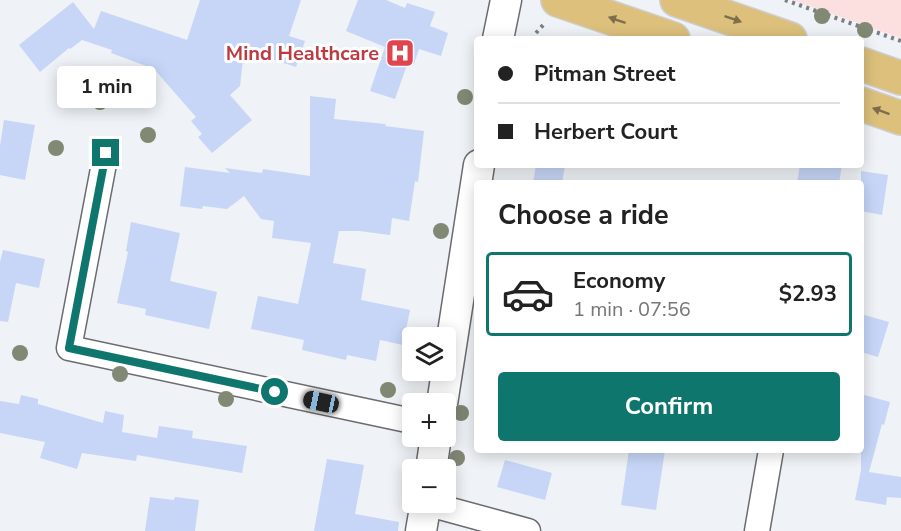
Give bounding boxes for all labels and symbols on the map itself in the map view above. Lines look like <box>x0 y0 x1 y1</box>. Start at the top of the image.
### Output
one-way arrow <box>608 15 626 25</box>
one-way arrow <box>724 15 742 25</box>
hospital icon: Mind Healthcare <box>384 37 416 69</box>
place label: Mind Healthcare <box>226 40 379 67</box>
callout: 1 min <box>57 66 156 108</box>
one-way arrow <box>872 105 890 115</box>
route end <box>92 139 119 166</box>
route start <box>261 378 288 405</box>
car <box>302 389 340 415</box>

